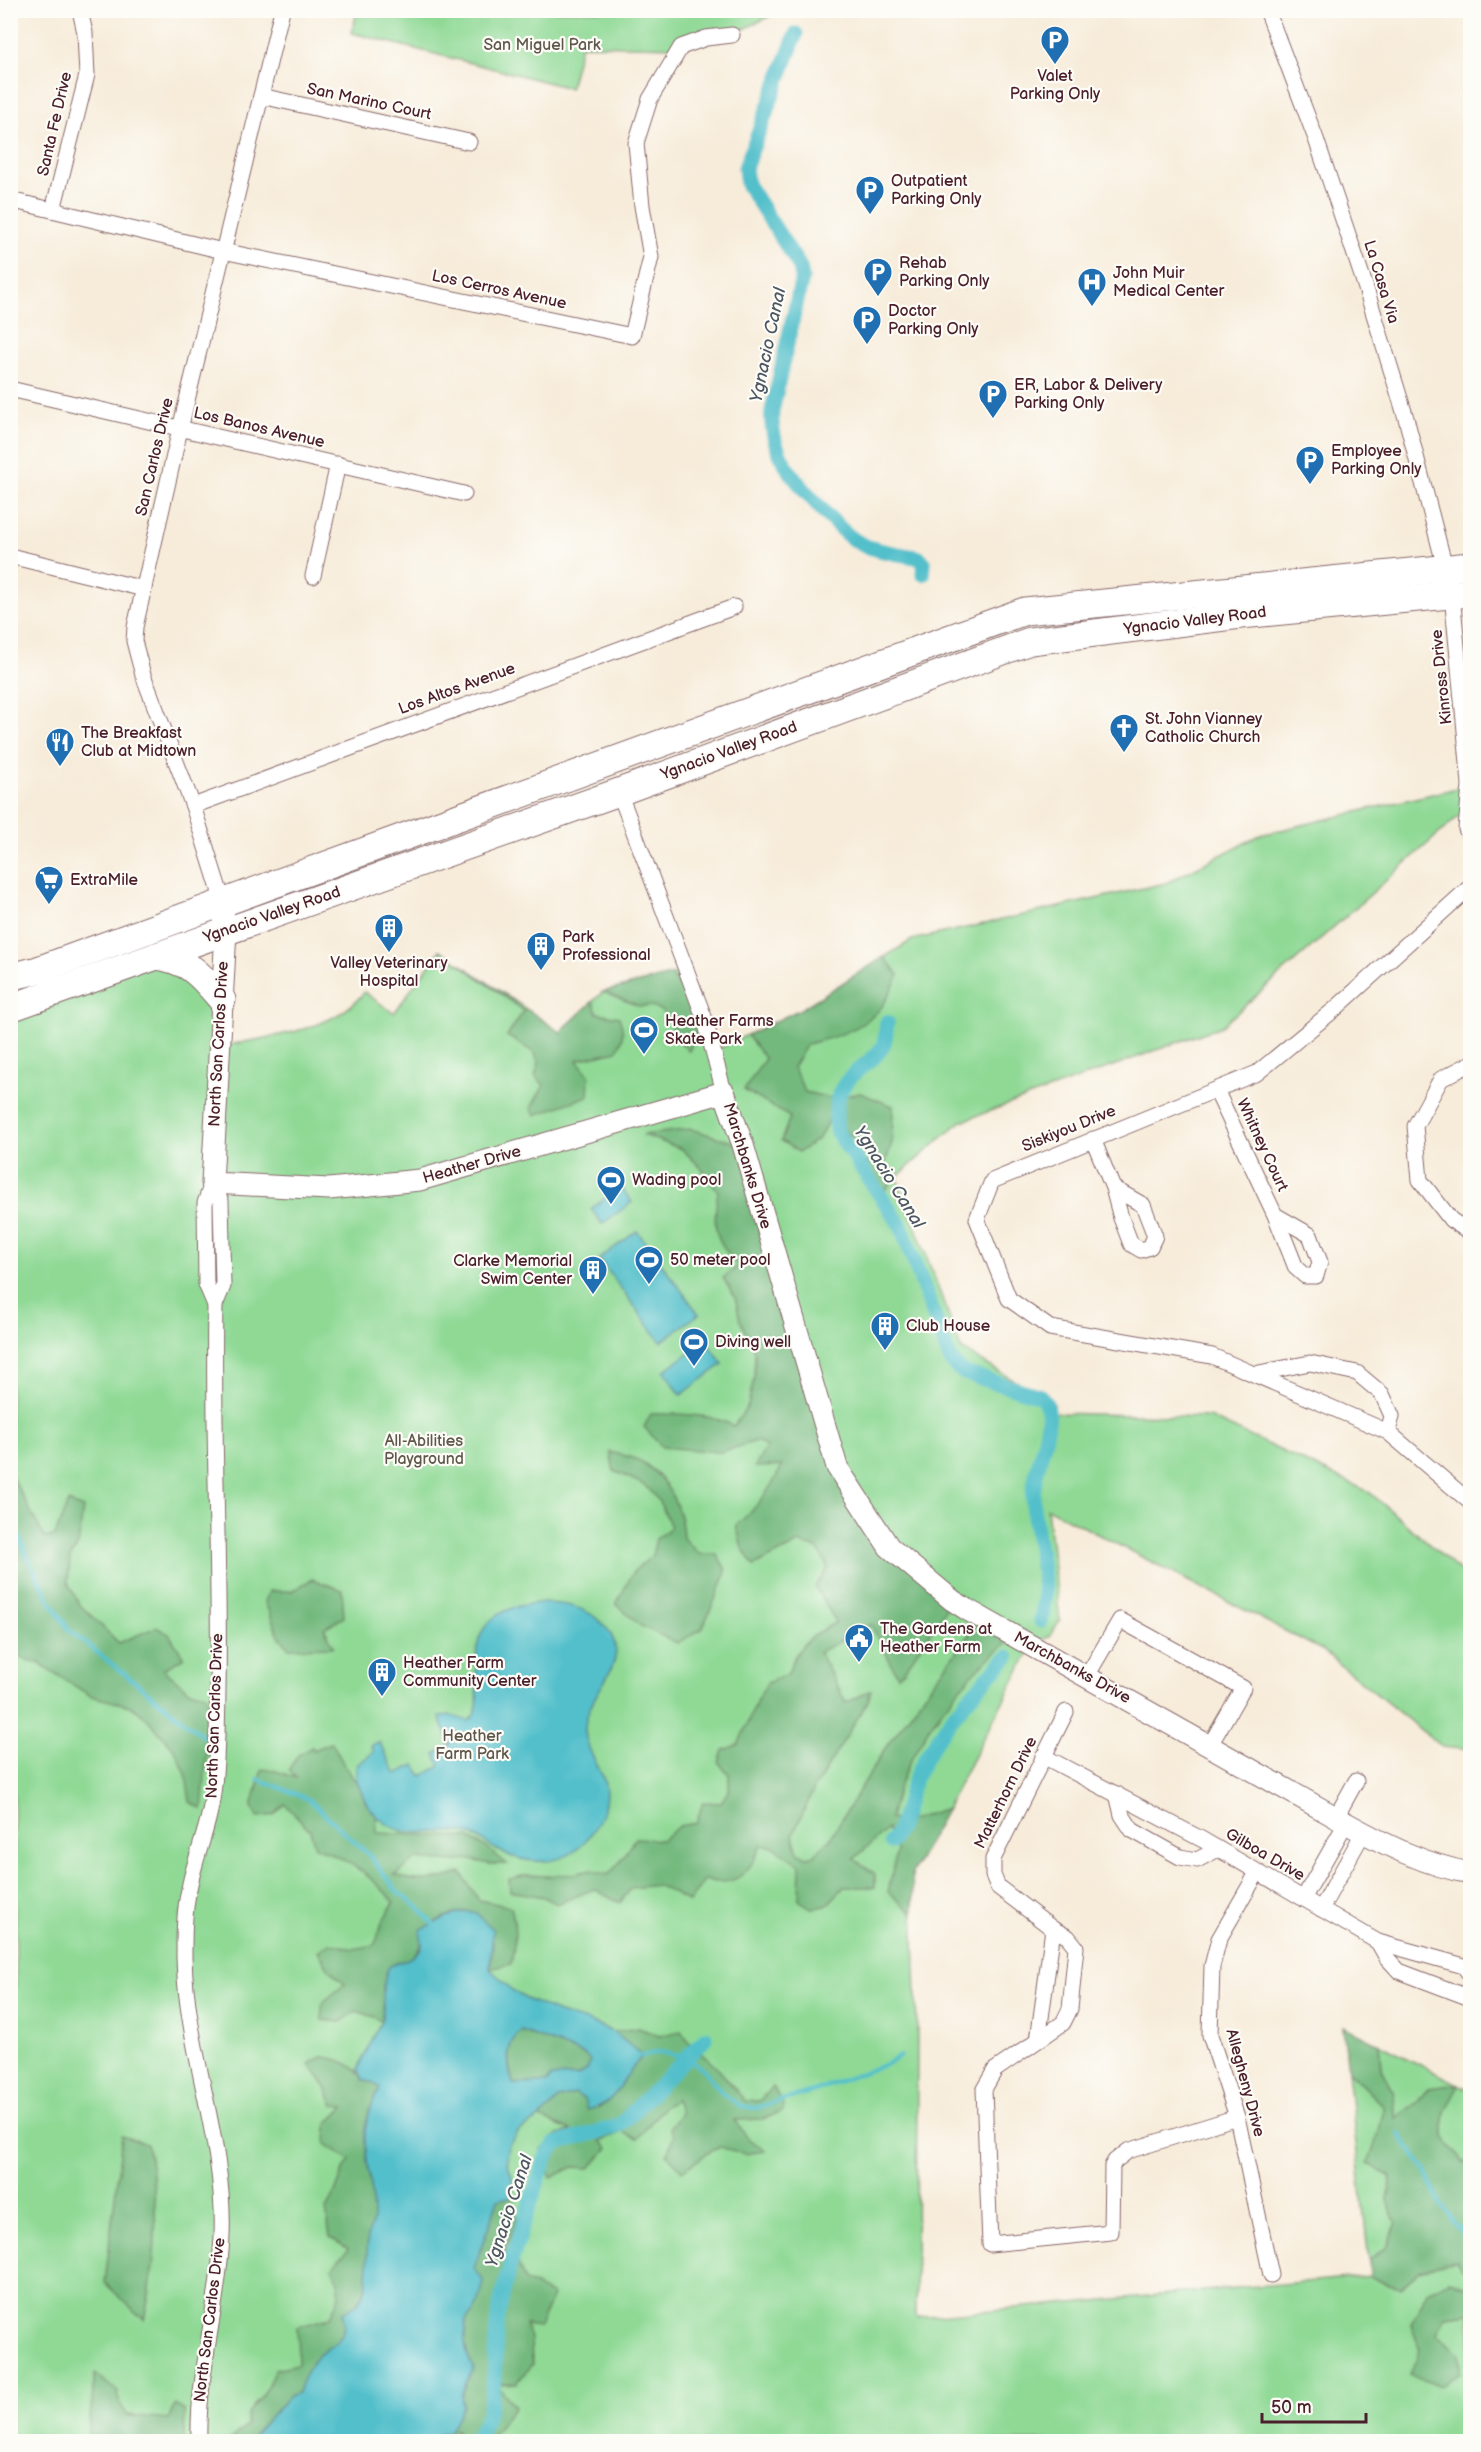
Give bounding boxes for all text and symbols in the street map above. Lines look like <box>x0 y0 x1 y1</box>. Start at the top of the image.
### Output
parking icon: Valet Parking Only <box>1039 24 1071 66</box>
park label: San Miguel Park <box>483 36 601 55</box>
place label: Valet Parking Only <box>1010 67 1101 104</box>
street label: Santa Fe Drive <box>34 70 76 178</box>
street label: San Marino Court <box>305 80 433 125</box>
place label: Outpatient Parking Only <box>891 172 982 209</box>
parking icon: Outpatient Parking Only <box>854 174 886 216</box>
street label: La Casa Via <box>1359 238 1403 326</box>
place label: Rehab Parking Only <box>899 254 990 291</box>
parking icon: Rehab Parking Only <box>862 256 894 298</box>
place label: John Muir Medical Center <box>1113 264 1224 301</box>
street label: Los Cerros Avenue <box>430 266 569 314</box>
hospital icon: John Muir Medical Center <box>1076 266 1108 308</box>
water label: Ygnacio Canal <box>746 285 791 404</box>
place label: Doctor Parking Only <box>888 302 979 339</box>
parking icon: Doctor Parking Only <box>851 304 883 346</box>
place label: ER, Labor & Delivery Parking Only <box>1014 376 1163 413</box>
parking icon: ER, Labor & Delivery Parking Only <box>977 378 1009 420</box>
street label: San Carlos Drive <box>132 396 178 518</box>
street label: Los Banos Avenue <box>192 404 327 452</box>
place label: Employee Parking Only <box>1331 442 1422 479</box>
parking icon: Employee Parking Only <box>1294 444 1326 486</box>
street label: Ygnacio Valley Road <box>1122 603 1267 639</box>
street label: Kinross Drive <box>1428 628 1456 725</box>
street label: Los Altos Avenue <box>396 659 518 719</box>
place label: St. John Vianney Catholic Church <box>1145 710 1263 747</box>
church icon: St. John Vianney Catholic Church <box>1108 712 1140 754</box>
street label: Ygnacio Valley Road <box>657 717 800 785</box>
place label: The Breakfast Club at Midtown <box>81 724 196 761</box>
restaurant icon: The Breakfast Club at Midtown <box>44 726 76 768</box>
supermarket icon: ExtraMile <box>33 864 65 906</box>
place label: ExtraMile <box>70 871 138 890</box>
street label: Ygnacio Valley Road <box>200 883 343 948</box>
building icon: Valley Veterinary Hospital <box>373 912 405 954</box>
place label: Park Professional <box>562 928 651 965</box>
building icon: Park Professional <box>525 930 557 972</box>
place label: Valley Veterinary Hospital <box>330 954 449 991</box>
street label: North San Carlos Drive <box>205 960 233 1127</box>
place label: Heather Farms Skate Park <box>665 1012 774 1049</box>
sports icon: Heather Farms Skate Park <box>628 1014 660 1056</box>
street label: Whitney Court <box>1232 1095 1292 1195</box>
street label: Marchbanks Drive <box>719 1101 775 1232</box>
street label: Siskiyou Drive <box>1019 1101 1119 1156</box>
water label: Ygnacio Canal <box>849 1122 929 1233</box>
street label: Heather Drive <box>421 1142 524 1188</box>
sports icon: Wading pool <box>595 1164 627 1206</box>
place label: Wading pool <box>632 1171 721 1190</box>
sports icon: 50 meter pool <box>633 1244 665 1286</box>
place label: 50 meter pool <box>670 1251 771 1270</box>
place label: Clarke Memorial Swim Center <box>453 1252 572 1289</box>
building icon: Clarke Memorial Swim Center <box>577 1254 609 1296</box>
building icon: Club House <box>869 1310 901 1352</box>
place label: Club House <box>906 1317 991 1336</box>
sports icon: Diving well <box>678 1326 710 1368</box>
place label: Diving well <box>715 1333 791 1352</box>
park label: All-Abilities Playground <box>384 1432 464 1469</box>
place label: The Gardens at Heather Farm <box>880 1620 992 1657</box>
public building icon: The Gardens at Heather Farm <box>843 1622 875 1664</box>
street label: Marchbanks Drive <box>1010 1628 1134 1708</box>
street label: North San Carlos Drive <box>203 1632 227 1799</box>
place label: Heather Farm Community Center <box>403 1654 537 1691</box>
building icon: Heather Farm Community Center <box>366 1656 398 1698</box>
park label: Heather Farm Park <box>435 1727 509 1764</box>
street label: Matterhorn Drive <box>971 1733 1042 1852</box>
street label: Gilboa Drive <box>1222 1825 1308 1886</box>
street label: Allegheny Drive <box>1221 2027 1269 2140</box>
water label: Ygnacio Canal <box>481 2151 537 2270</box>
street label: North San Carlos Drive <box>190 2236 230 2403</box>
scale bar <box>1262 2386 1366 2424</box>
text: 50 m <box>1271 2397 1312 2418</box>

